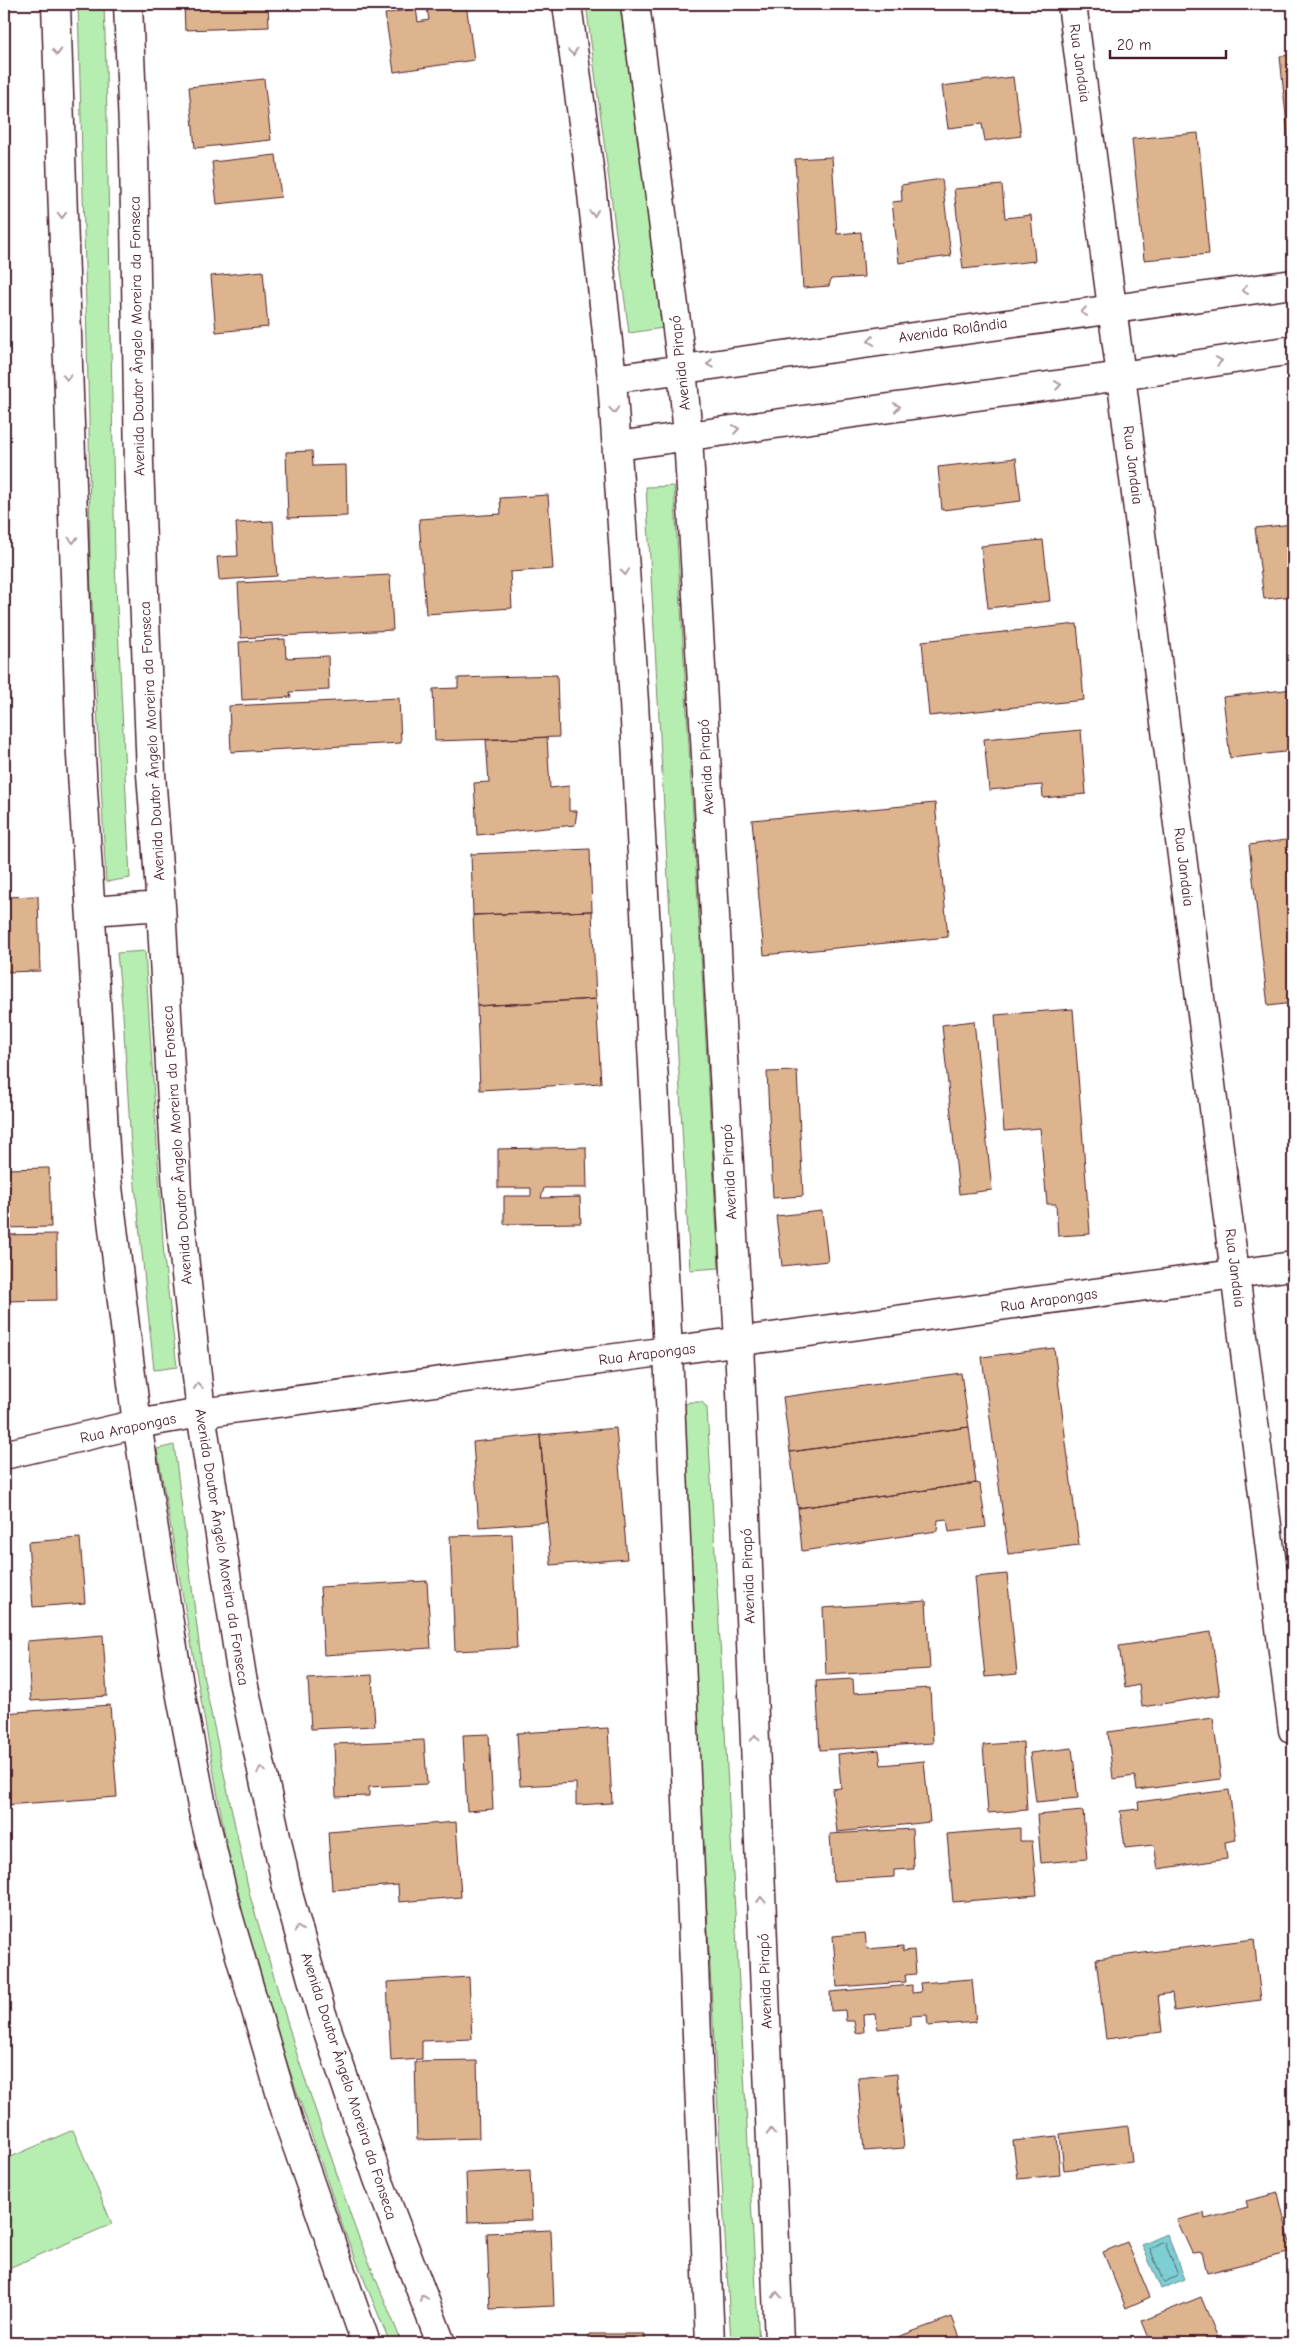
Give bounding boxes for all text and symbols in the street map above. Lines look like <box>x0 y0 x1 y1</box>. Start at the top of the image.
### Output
street label: Rua Jandaia <box>1066 23 1094 103</box>
scale bar <box>1110 28 1226 60</box>
text: 20 m <box>1117 36 1151 54</box>
one-way arrow <box>568 48 578 56</box>
one-way arrow <box>52 49 62 57</box>
street label: Avenida Doutor Ângelo Moreira da Fonseca <box>125 196 148 476</box>
one-way arrow <box>588 210 599 218</box>
one-way arrow <box>57 212 67 219</box>
one-way arrow <box>1241 284 1249 295</box>
one-way arrow <box>1079 306 1088 316</box>
street label: Avenida Rolândia <box>897 313 1009 347</box>
street label: Avenida Pirapó <box>666 314 694 412</box>
one-way arrow <box>867 336 875 346</box>
one-way arrow <box>1215 357 1223 367</box>
one-way arrow <box>706 358 714 369</box>
one-way arrow <box>62 374 72 382</box>
one-way arrow <box>1054 380 1062 391</box>
one-way arrow <box>894 402 902 413</box>
one-way arrow <box>609 406 620 414</box>
one-way arrow <box>732 425 741 435</box>
street label: Rua Jandaia <box>1119 425 1147 505</box>
one-way arrow <box>67 536 78 544</box>
one-way arrow <box>620 568 631 576</box>
street label: Avenida Doutor Ângelo Moreira da Fonseca <box>135 601 168 881</box>
street label: Avenida Pirapó <box>695 719 717 815</box>
street label: Rua Jandaia <box>1170 827 1198 907</box>
street label: Avenida Doutor Ângelo Moreira da Fonseca <box>157 1005 196 1285</box>
street label: Avenida Pirapó <box>718 1124 740 1220</box>
street label: Rua Jandaia <box>1221 1228 1249 1308</box>
street label: Rua Arapongas <box>999 1284 1099 1316</box>
street label: Rua Arapongas <box>597 1339 697 1369</box>
one-way arrow <box>193 1381 204 1389</box>
street label: Avenida Doutor Ângelo Moreira da Fonseca <box>191 1407 254 1687</box>
street label: Rua Arapongas <box>78 1409 178 1447</box>
street label: Avenida Pirapó <box>737 1528 759 1624</box>
one-way arrow <box>749 1733 760 1741</box>
one-way arrow <box>257 1766 267 1775</box>
one-way arrow <box>756 1896 767 1904</box>
one-way arrow <box>293 1924 304 1933</box>
street label: Avenida Pirapó <box>754 1933 776 2029</box>
street label: Avenida Doutor Ângelo Moreira da Fonseca <box>297 1950 402 2222</box>
one-way arrow <box>765 2128 776 2136</box>
one-way arrow <box>772 2290 783 2298</box>
one-way arrow <box>419 2294 429 2303</box>

